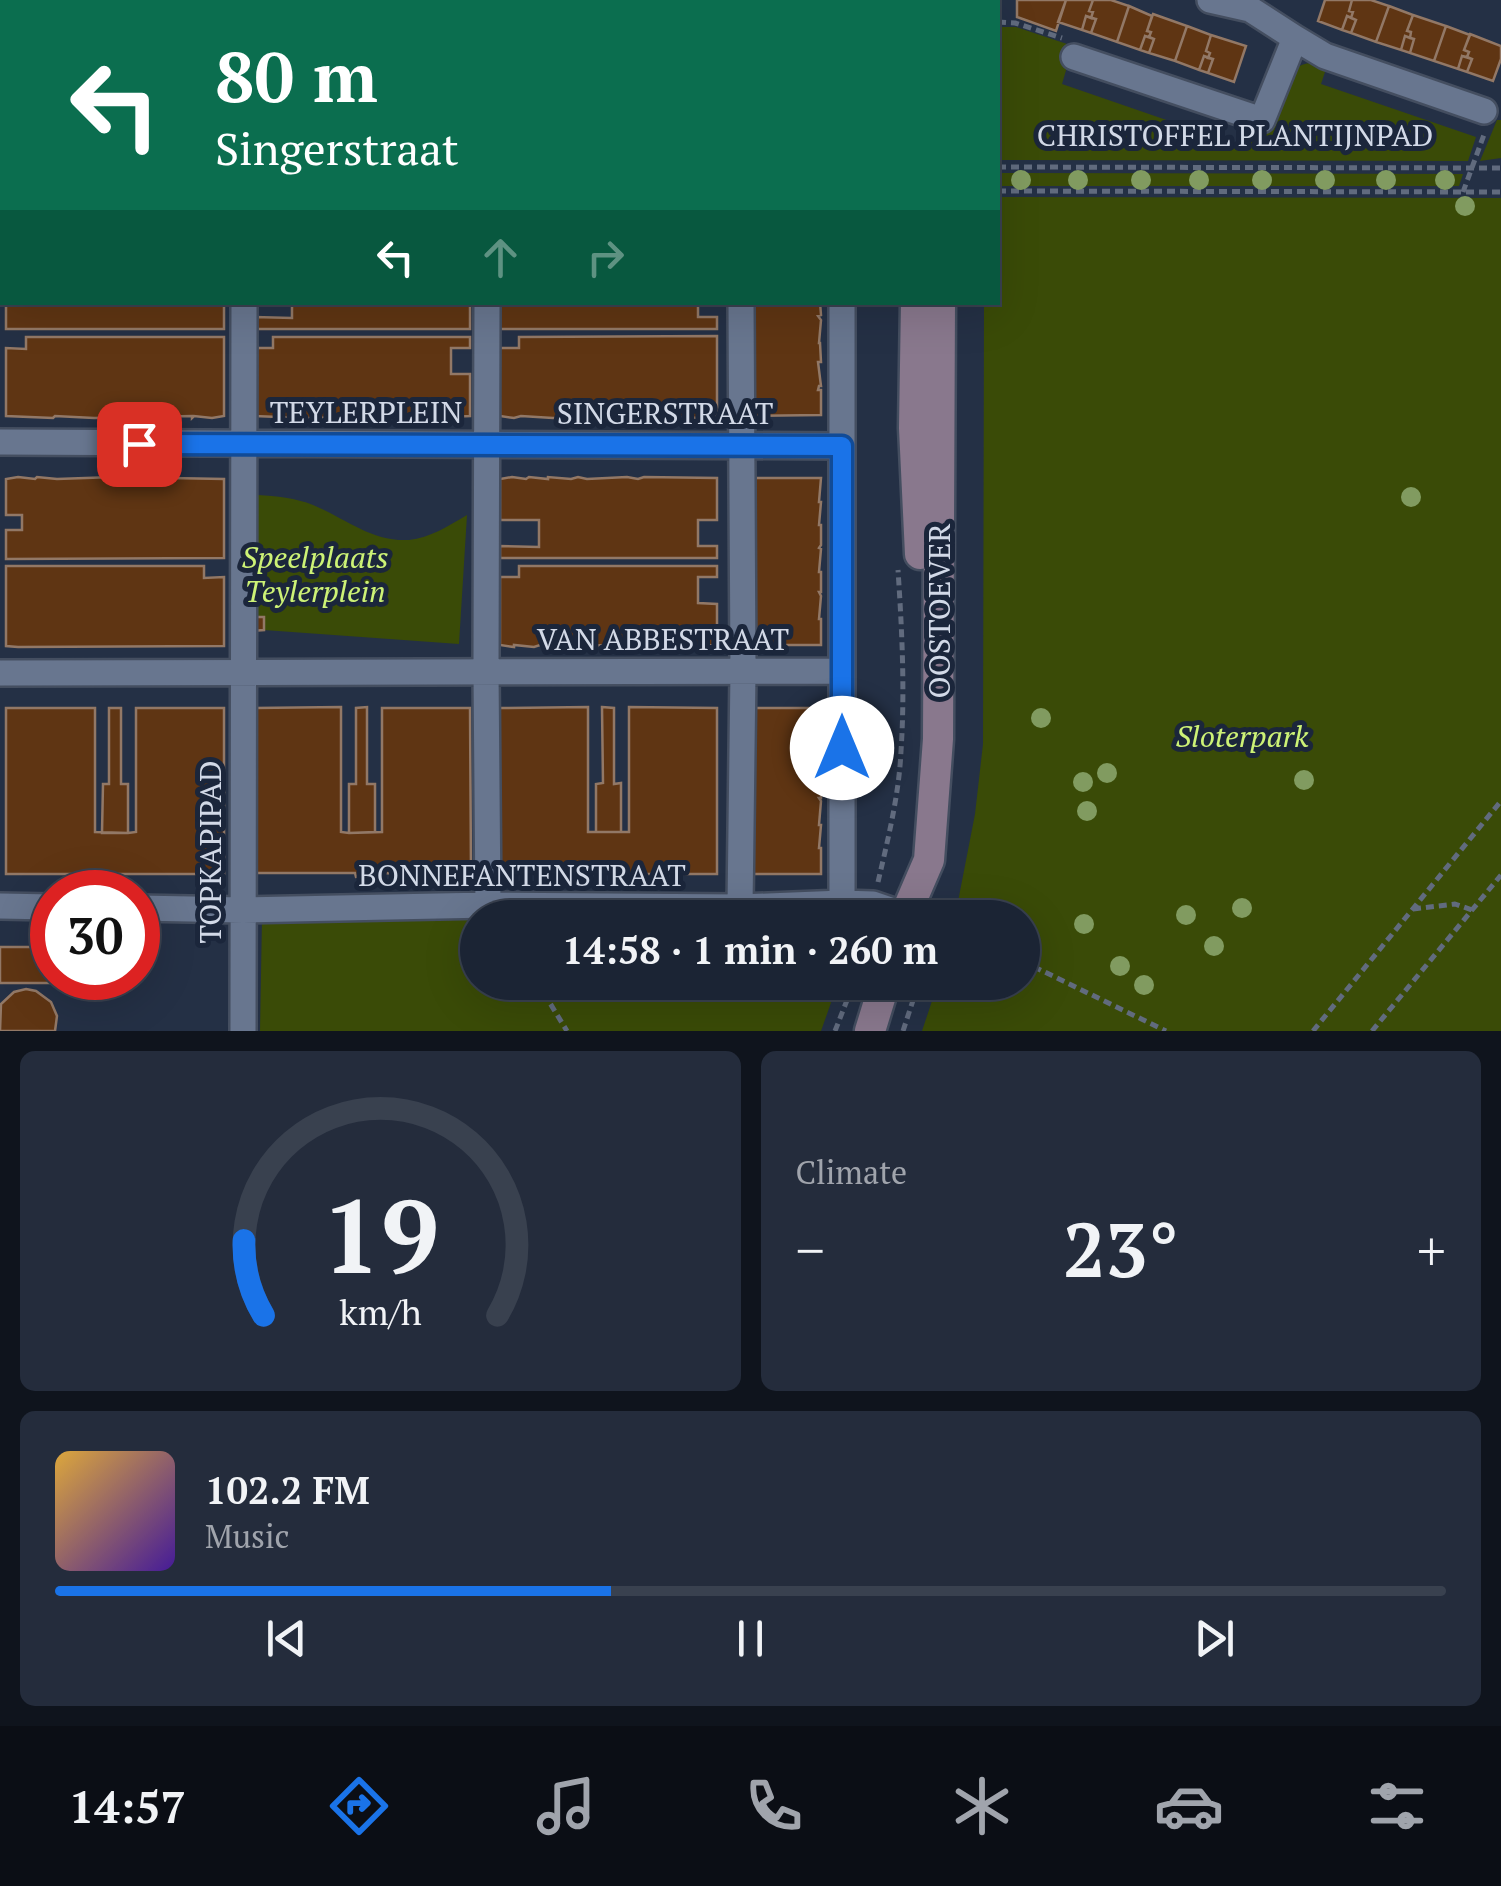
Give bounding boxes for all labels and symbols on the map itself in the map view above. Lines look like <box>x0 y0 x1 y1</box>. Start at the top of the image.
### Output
street label: CHRISTOFFEL PLANTIJNPAD <box>1037 115 1433 155</box>
street label: TEYLERPLEIN <box>270 392 462 432</box>
street label: SINGERSTRAAT <box>557 393 773 433</box>
pin <box>97 402 182 487</box>
street label: OOSTOEVER <box>919 523 959 699</box>
park label: Speelplaats Teylerplein <box>242 537 388 611</box>
street label: VAN ABBESTRAAT <box>537 619 789 659</box>
position arrow <box>790 696 894 800</box>
park label: Sloterpark <box>1176 716 1309 756</box>
street label: TOPKAPIPAD <box>190 761 230 943</box>
street label: BONNEFANTENSTRAAT <box>358 855 686 895</box>
speed limit sign: 30 <box>30 870 160 1000</box>

